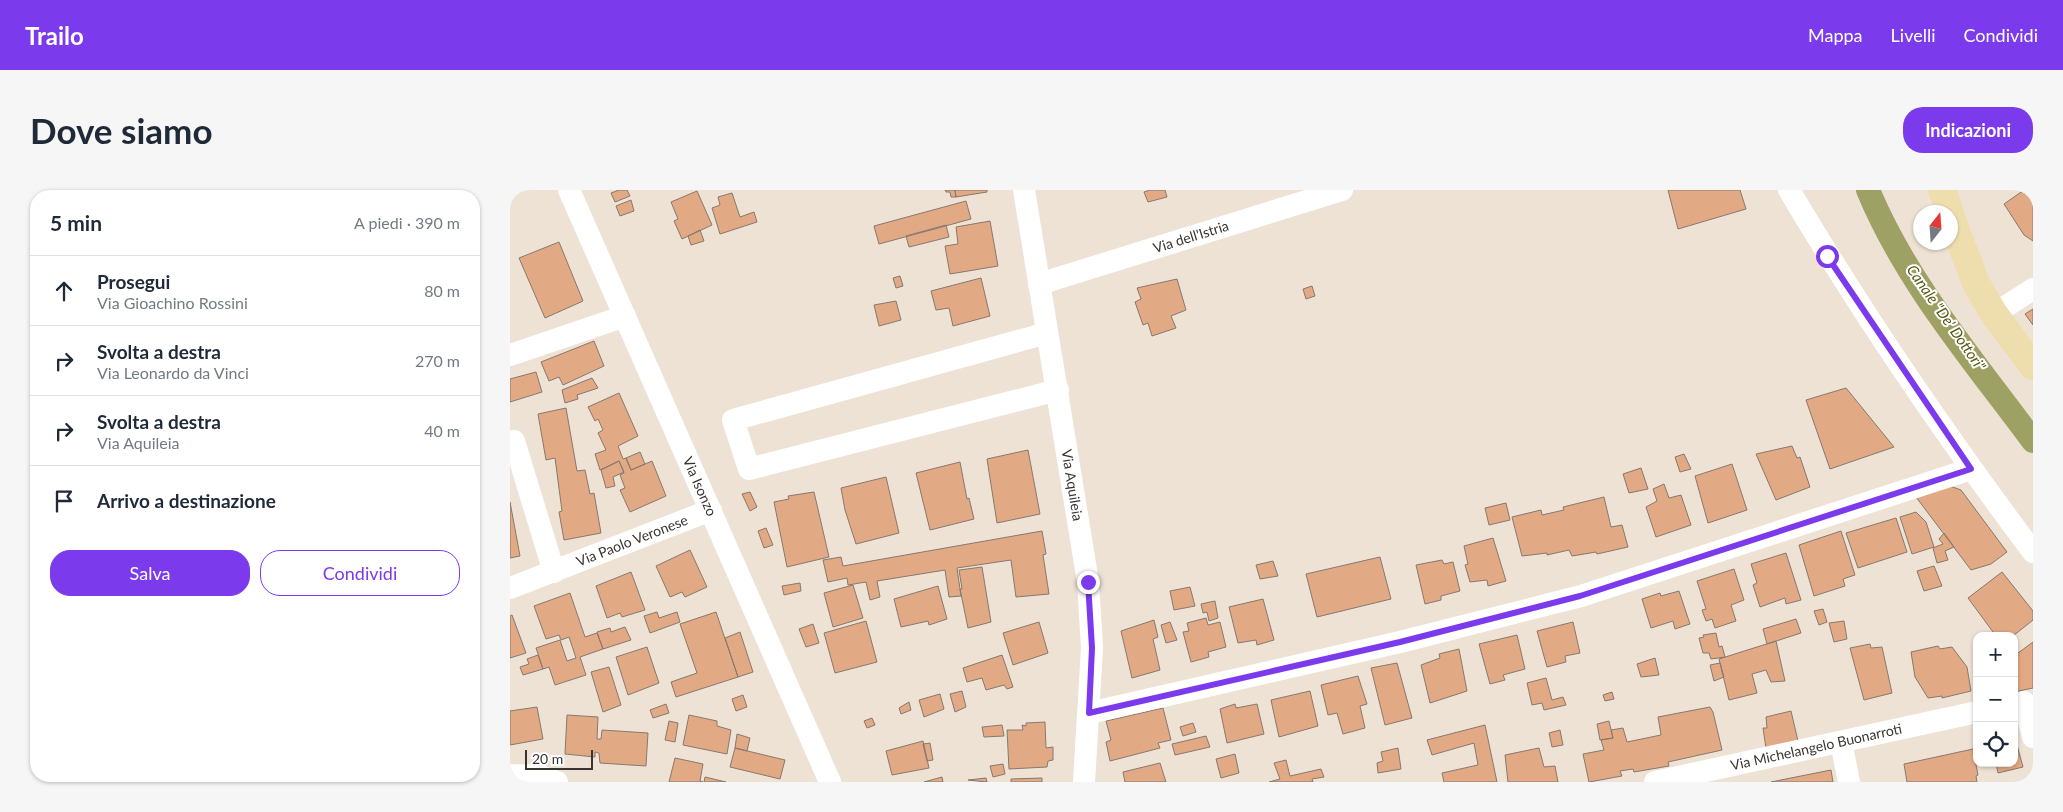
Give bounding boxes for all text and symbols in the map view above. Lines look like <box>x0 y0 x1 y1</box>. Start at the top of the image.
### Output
text: Trailo <box>25 21 84 50</box>
text: Mappa <box>1808 24 1863 46</box>
text: Livelli <box>1891 24 1935 46</box>
text: Condividi <box>1963 24 2038 46</box>
button: Indicazioni <box>1903 107 2033 153</box>
text: Dove siamo <box>30 109 213 151</box>
north arrow <box>1913 205 1958 250</box>
text: 5 min <box>50 210 102 235</box>
text: A piedi · 390 m <box>354 213 460 232</box>
street label: Via dell'Istria <box>1151 217 1231 256</box>
route start <box>1816 245 1839 268</box>
water label: Canale "De' Dottori" <box>1904 261 1991 374</box>
text: Prosegui <box>97 270 170 293</box>
icon: ahead <box>50 277 78 305</box>
text: 80 m <box>424 281 460 300</box>
text: Via Gioachino Rossini <box>97 293 248 312</box>
text: Svolta a destra <box>97 340 221 363</box>
icon: right <box>50 347 78 375</box>
text: 270 m <box>415 351 460 370</box>
text: Via Leonardo da Vinci <box>97 363 249 382</box>
text: Svolta a destra <box>97 410 221 433</box>
icon: right <box>50 417 78 445</box>
text: 40 m <box>424 421 460 440</box>
text: Via Aquileia <box>97 433 180 452</box>
street label: Via Aquileia <box>1058 448 1087 522</box>
street label: Via Isonzo <box>680 454 721 519</box>
icon: arrive <box>50 487 78 515</box>
text: Arrivo a destinazione <box>97 489 276 512</box>
street label: Via Paolo Veronese <box>574 511 690 569</box>
button: Salva <box>50 550 250 596</box>
button: Condividi <box>260 550 460 596</box>
route end <box>1077 571 1100 594</box>
map controls <box>1973 632 2018 767</box>
button: + <box>1973 632 2018 677</box>
button: − <box>1973 677 2018 722</box>
street label: Via Michelangelo Buonarroti <box>1729 720 1903 773</box>
button: locate <box>1973 722 2018 767</box>
scale bar <box>525 747 592 770</box>
text: 20 m <box>532 750 563 767</box>

